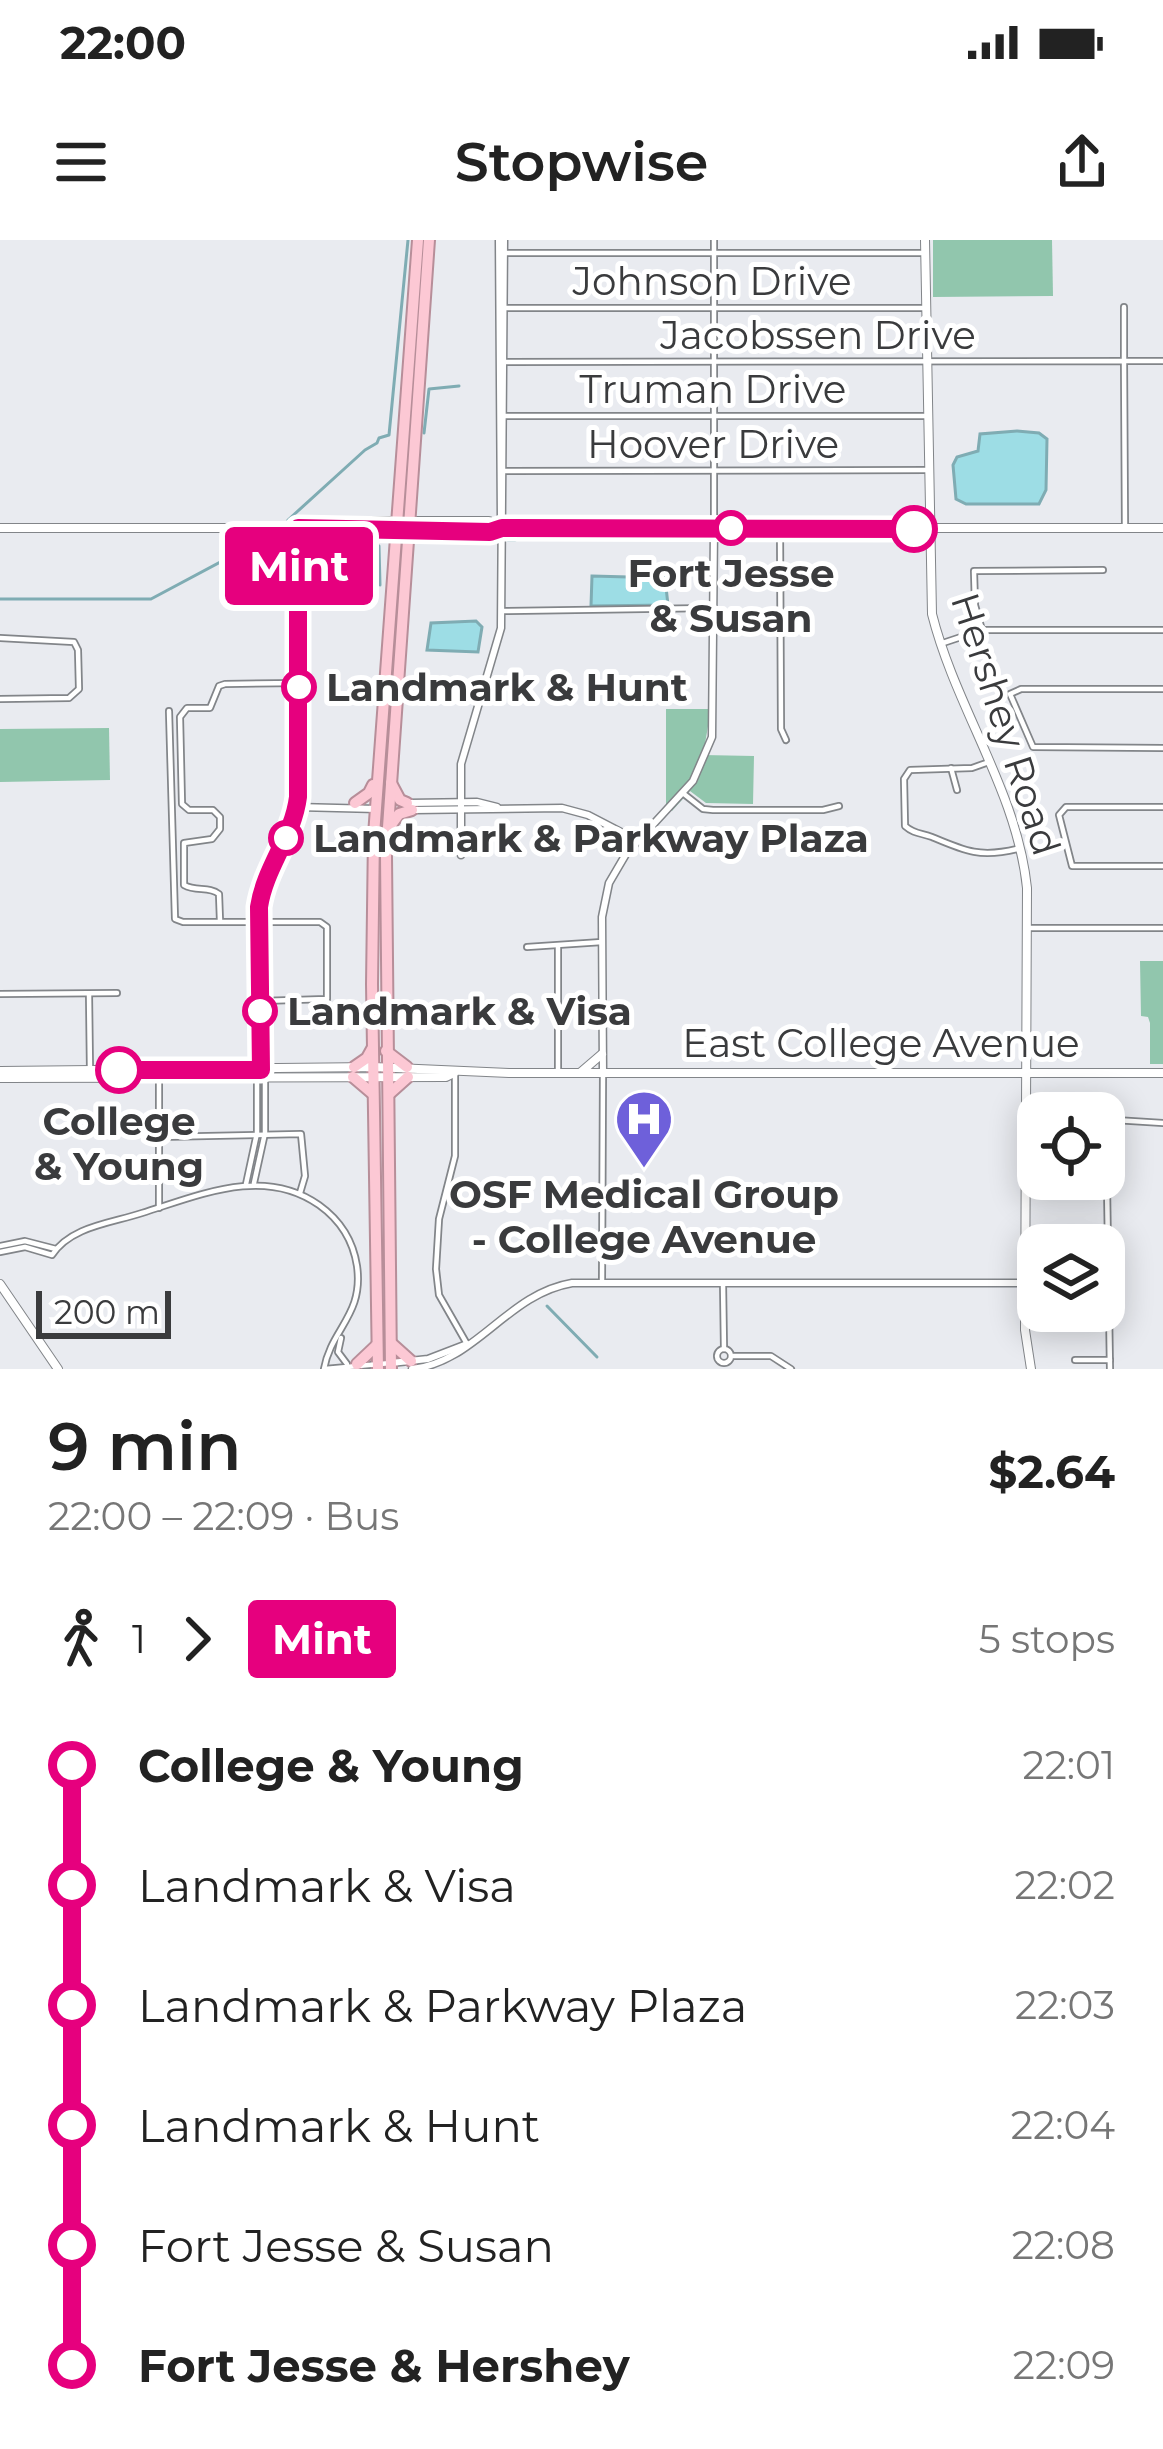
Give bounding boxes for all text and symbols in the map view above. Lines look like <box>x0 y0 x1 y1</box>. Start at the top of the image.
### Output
text: 22:00 <box>60 15 186 70</box>
icon: menu <box>48 129 114 195</box>
text: Stopwise <box>455 129 708 195</box>
icon: share <box>1049 129 1115 195</box>
street label: Johnson Drive <box>572 257 851 305</box>
street label: Jacobssen Drive <box>659 311 976 359</box>
street label: Truman Drive <box>580 365 846 413</box>
street label: Hoover Drive <box>587 420 839 468</box>
unlabelled marker <box>892 507 936 551</box>
marker: Fort Jesse & Susan <box>715 512 747 544</box>
line badge: Mint <box>215 527 383 605</box>
text: Mint <box>249 540 349 592</box>
place label: Fort Jesse & Susan <box>627 549 835 642</box>
street label: Hershey Road <box>941 587 1071 861</box>
place label: Landmark & Hunt <box>326 663 688 711</box>
marker: Landmark & Hunt <box>283 671 315 703</box>
place label: Landmark & Parkway Plaza <box>313 814 869 862</box>
marker: Landmark & Parkway Plaza <box>270 822 302 854</box>
place label: Landmark & Visa <box>287 987 632 1035</box>
marker: Landmark & Visa <box>244 995 276 1027</box>
street label: East College Avenue <box>682 1019 1080 1067</box>
marker: College & Young <box>97 1048 141 1092</box>
hospital icon: OSF Medical Group - College Avenue <box>613 1088 675 1170</box>
map controls <box>1017 1092 1125 1332</box>
button: locate <box>1017 1092 1125 1200</box>
place label: College & Young <box>34 1097 204 1190</box>
place label: OSF Medical Group - College Avenue <box>449 1170 839 1263</box>
button: layers <box>1017 1224 1125 1332</box>
scale bar <box>36 1285 171 1338</box>
text: 200 m <box>54 1292 160 1332</box>
text: 9 min <box>48 1406 241 1487</box>
text: $2.64 <box>988 1444 1115 1499</box>
text: 22:00 – 22:09 · Bus <box>48 1492 399 1540</box>
icon: walk <box>48 1606 114 1672</box>
icon: forward <box>164 1606 230 1672</box>
text: Mint <box>272 1613 372 1665</box>
text: 1 <box>132 1615 146 1663</box>
text: 5 stops <box>979 1615 1115 1663</box>
text: College & Young <box>138 1738 524 1793</box>
text: 22:01 <box>1023 1741 1115 1789</box>
text: Landmark & Visa <box>138 1858 516 1913</box>
text: 22:02 <box>1014 1861 1115 1909</box>
text: Landmark & Parkway Plaza <box>138 1978 747 2033</box>
text: 22:03 <box>1015 1981 1115 2029</box>
text: Landmark & Hunt <box>138 2098 540 2153</box>
text: 22:04 <box>1011 2101 1115 2149</box>
text: Fort Jesse & Susan <box>138 2218 554 2273</box>
text: 22:08 <box>1012 2221 1115 2269</box>
text: Fort Jesse & Hershey <box>138 2338 630 2393</box>
text: 22:09 <box>1013 2341 1115 2389</box>

